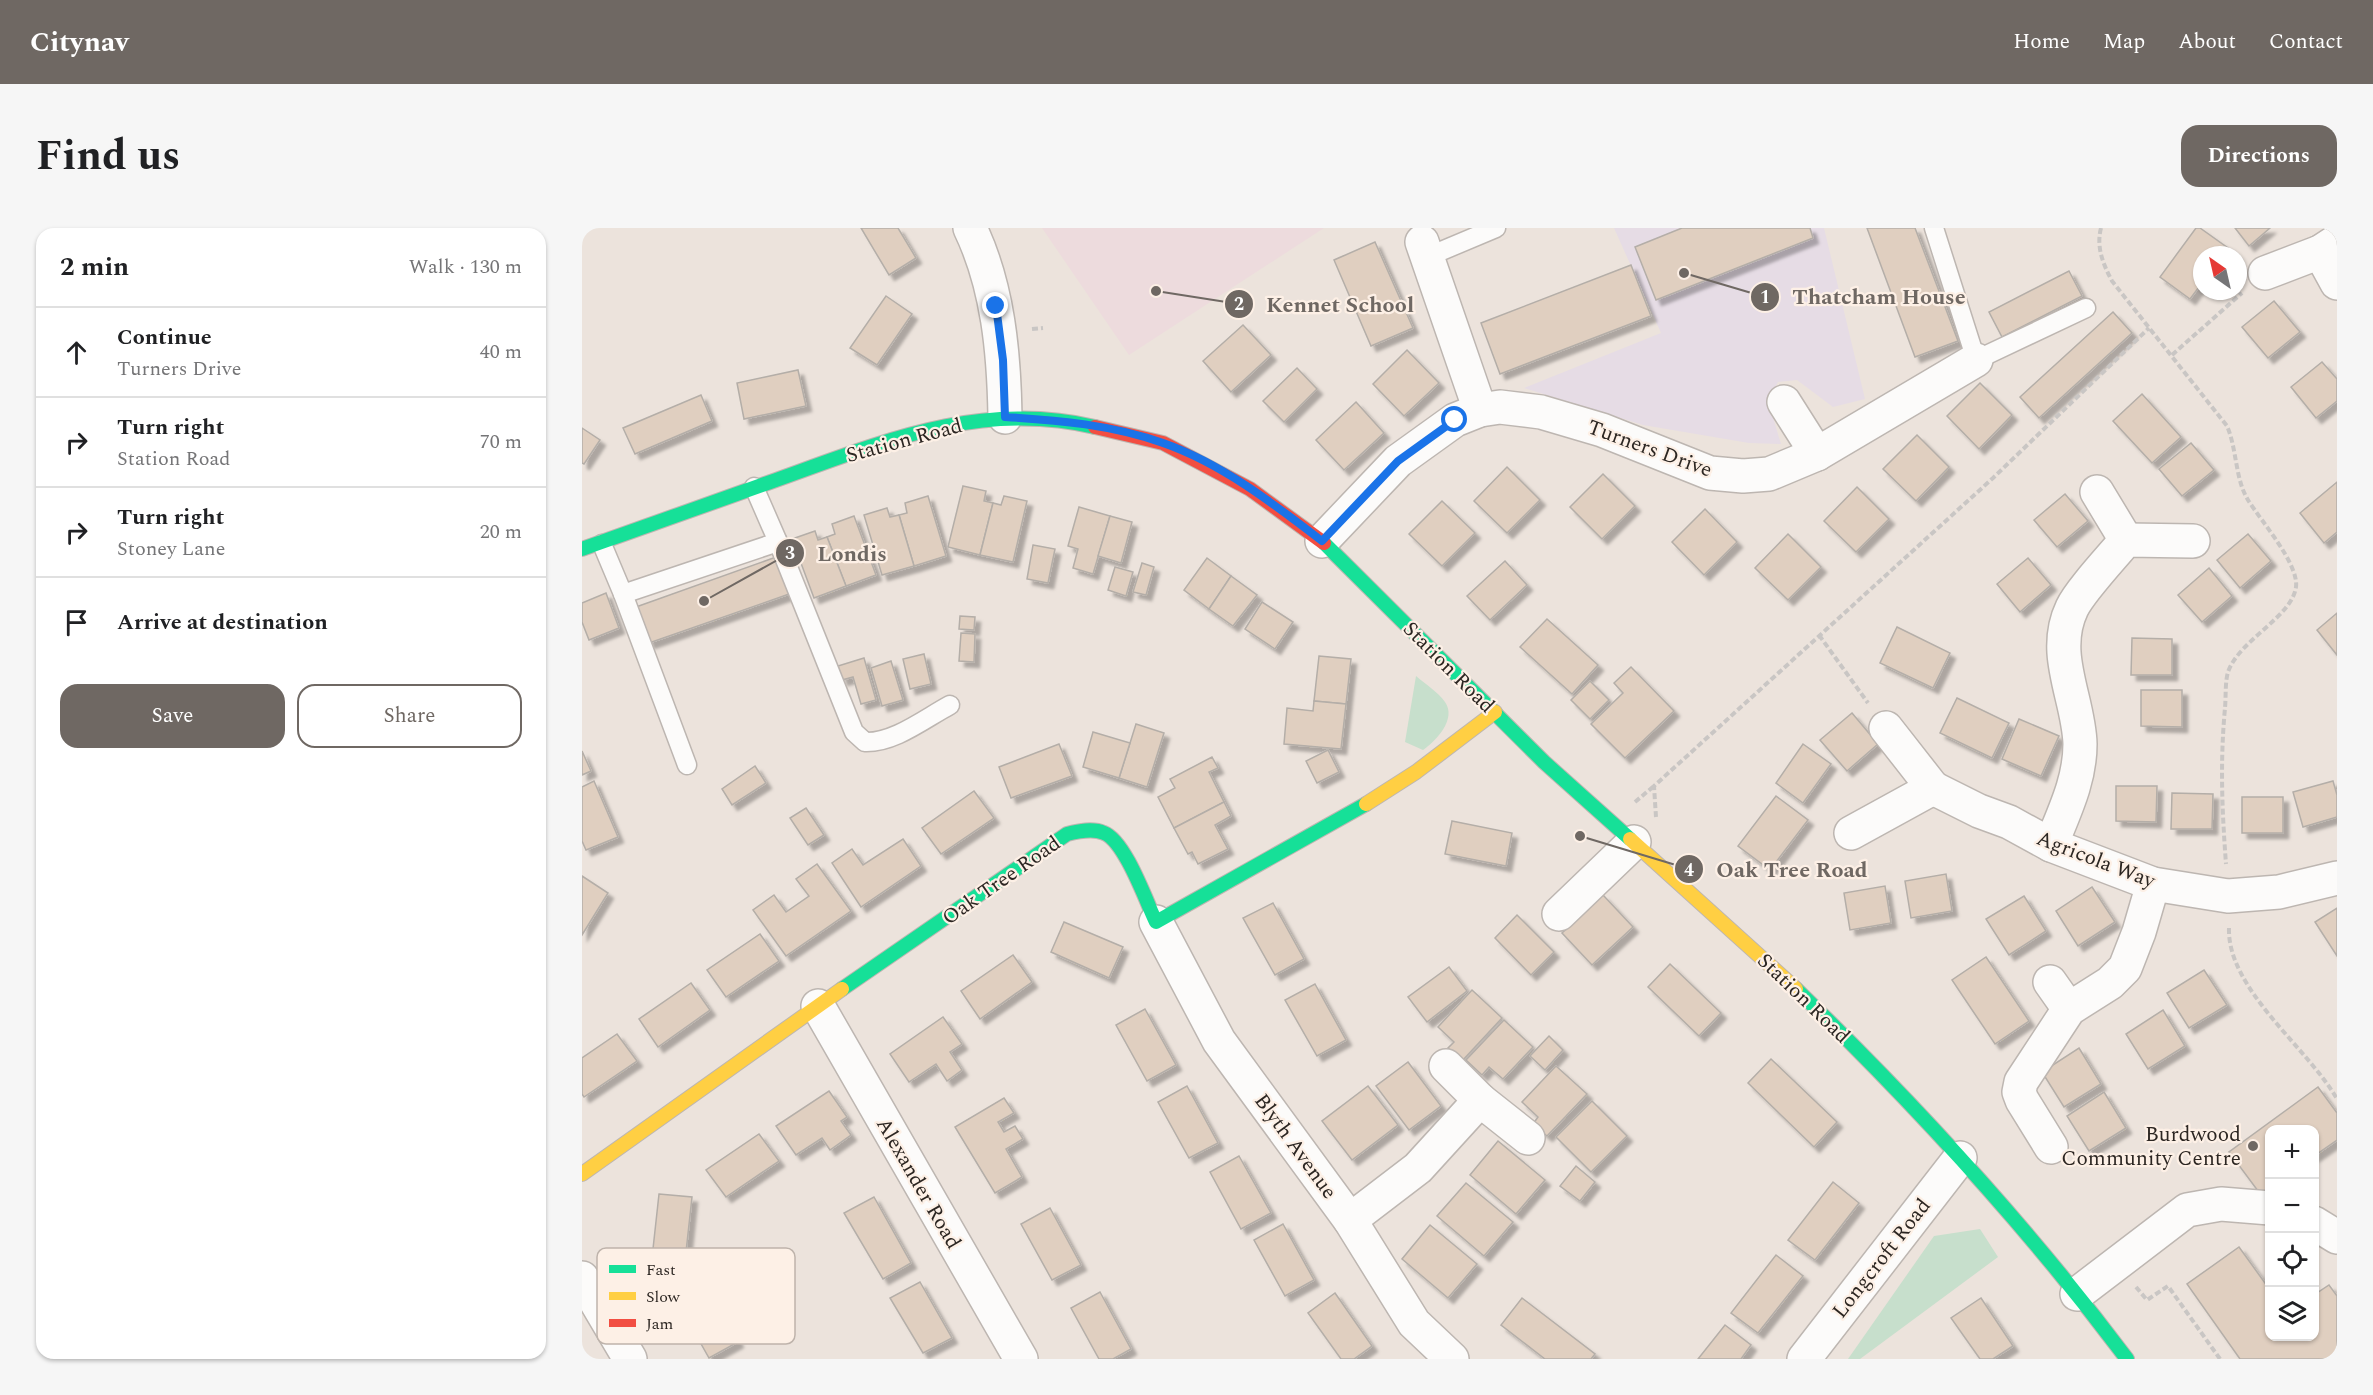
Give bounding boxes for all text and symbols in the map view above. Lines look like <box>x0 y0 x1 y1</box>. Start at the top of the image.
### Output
text: Citynav <box>30 21 129 64</box>
text: Home <box>2013 26 2070 58</box>
text: Map <box>2103 26 2145 58</box>
text: About <box>2178 26 2236 58</box>
text: Contact <box>2269 26 2343 58</box>
text: Find us <box>36 125 180 188</box>
button: Directions <box>2181 125 2337 187</box>
north arrow <box>2193 246 2247 300</box>
text: 2 min <box>60 247 129 287</box>
text: Walk · 130 m <box>409 252 522 282</box>
callout: Thatcham House <box>1750 277 1977 317</box>
text: Thatcham House <box>1792 281 1966 314</box>
callout: Kennet School <box>1224 284 1426 324</box>
text: 1 <box>1760 284 1770 311</box>
text: Kennet School <box>1266 289 1414 322</box>
text: 2 <box>1234 291 1244 318</box>
route end <box>982 292 1008 318</box>
text: Continue <box>117 321 212 354</box>
icon: ahead <box>60 336 93 369</box>
text: 40 m <box>480 337 522 367</box>
text: Turners Drive <box>117 354 241 384</box>
route start <box>1441 406 1467 432</box>
street label: Station Road <box>843 410 966 472</box>
text: Turn right <box>117 411 224 444</box>
street label: Turners Drive <box>1583 412 1716 486</box>
icon: right <box>60 426 93 459</box>
text: 70 m <box>480 427 522 457</box>
text: Station Road <box>117 444 231 474</box>
text: Turn right <box>117 501 224 534</box>
icon: right <box>60 516 93 549</box>
text: 20 m <box>480 517 522 547</box>
callout: Londis <box>775 533 899 573</box>
text: Stoney Lane <box>117 534 225 564</box>
text: Londis <box>817 538 887 571</box>
text: 3 <box>785 540 795 567</box>
icon: arrive <box>60 606 93 639</box>
text: Arrive at destination <box>117 606 328 639</box>
street label: Station Road <box>1395 614 1502 721</box>
button: Save <box>60 684 285 748</box>
button: Share <box>297 684 522 748</box>
street label: Agricola Way <box>2032 823 2161 898</box>
street label: Oak Tree Road <box>936 828 1068 934</box>
callout: Oak Tree Road <box>1674 849 1879 889</box>
text: Oak Tree Road <box>1716 854 1868 887</box>
text: 4 <box>1684 857 1694 884</box>
street label: Station Road <box>1749 946 1857 1052</box>
street label: Blyth Avenue <box>1246 1087 1345 1206</box>
street label: Alexander Road <box>867 1112 969 1255</box>
place label: Burdwood Community Centre <box>2061 1119 2241 1175</box>
map controls <box>2265 1125 2319 1341</box>
button: + <box>2265 1125 2319 1179</box>
marker: Burdwood Community Centre <box>2246 1139 2260 1153</box>
button: − <box>2265 1179 2319 1233</box>
street label: Longcroft Road <box>1825 1192 1939 1326</box>
button: locate <box>2265 1233 2319 1287</box>
legend <box>597 1248 795 1344</box>
text: Fast <box>646 1258 676 1282</box>
text: Slow <box>646 1285 681 1309</box>
button: layers <box>2265 1287 2319 1341</box>
text: Jam <box>646 1312 674 1336</box>

